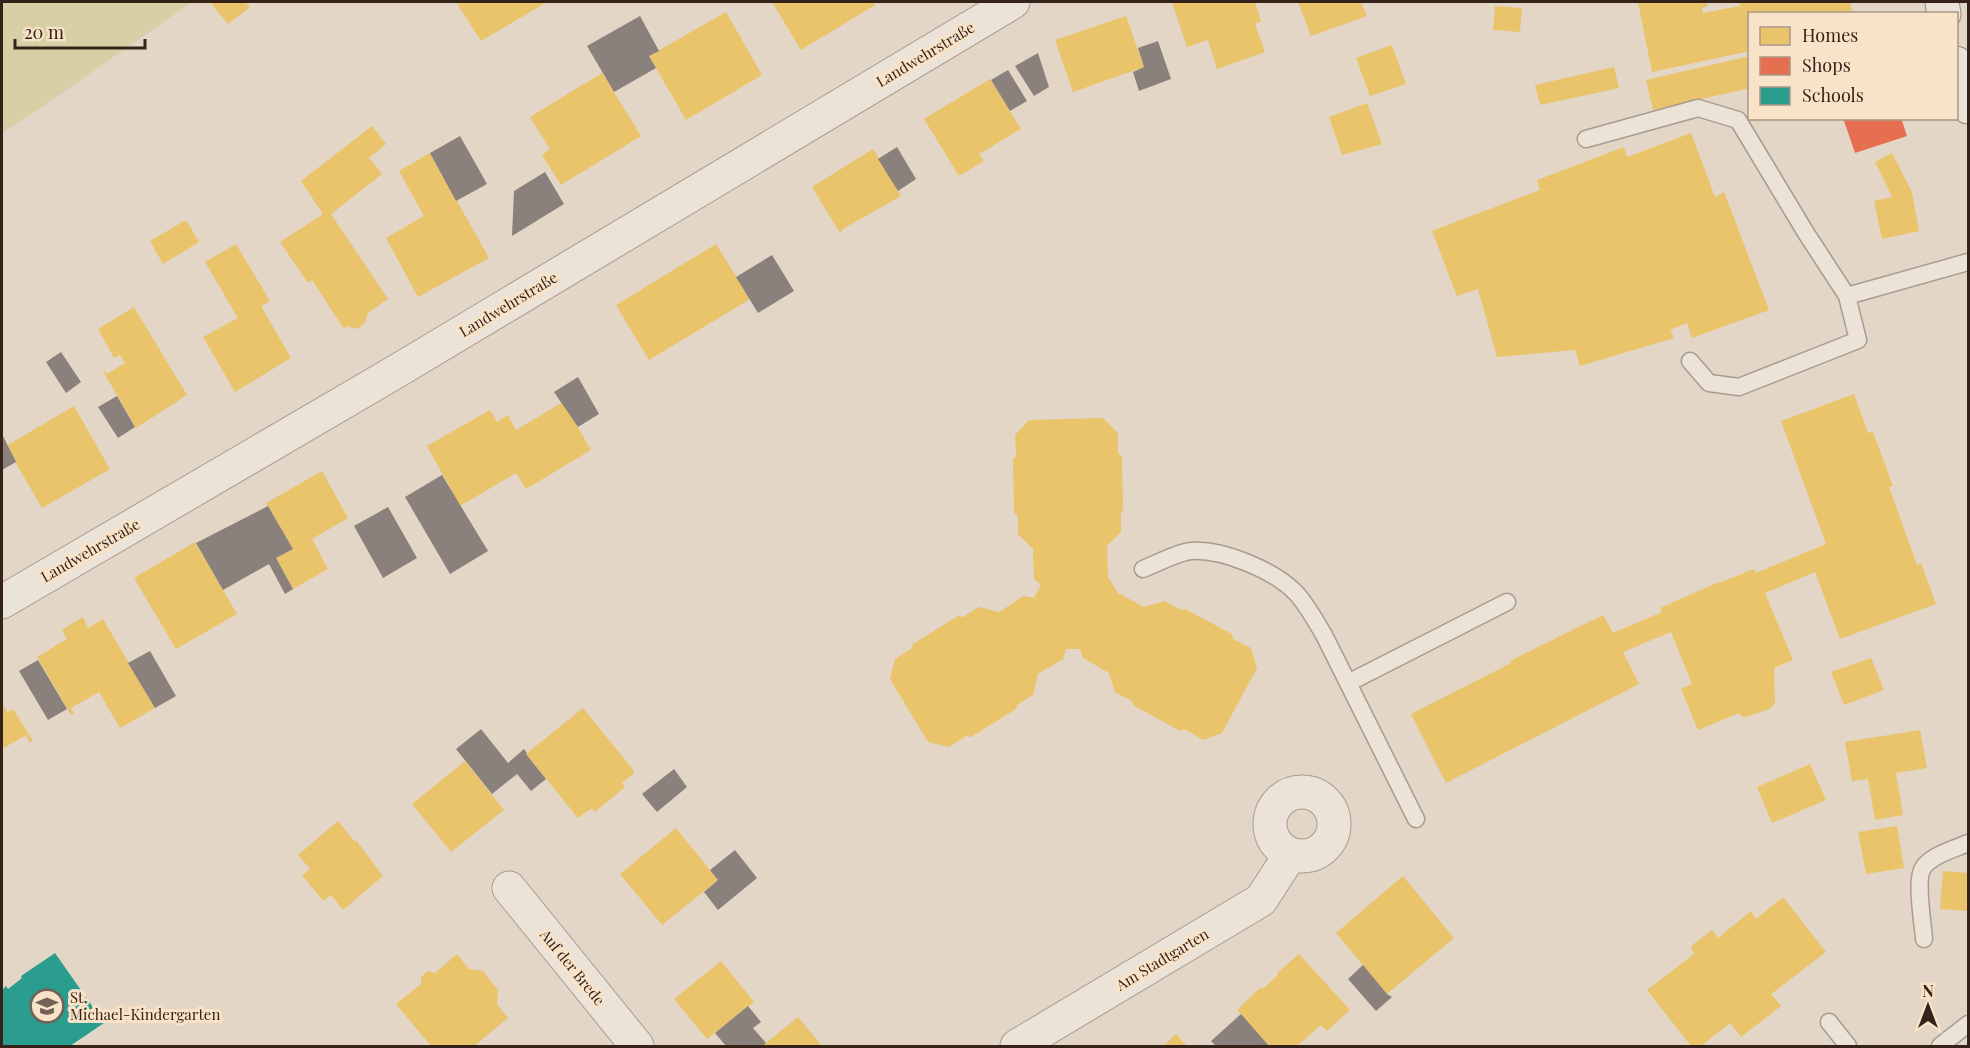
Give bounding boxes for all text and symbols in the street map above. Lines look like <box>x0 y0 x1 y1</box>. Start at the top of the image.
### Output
scale bar <box>15 12 146 50</box>
legend <box>1748 12 1958 120</box>
street label: Landwehrstraße <box>872 17 978 91</box>
text: 20 m <box>24 20 64 44</box>
text: Homes <box>1802 23 1858 47</box>
text: Shops <box>1802 53 1851 77</box>
text: Schools <box>1802 83 1864 107</box>
street label: Landwehrstraße <box>455 267 561 341</box>
street label: Landwehrstraße <box>37 514 143 586</box>
street label: Am Stadtgarten <box>1111 923 1212 995</box>
street label: Auf der Brede <box>536 924 610 1009</box>
north arrow <box>1898 976 1958 1036</box>
text: N <box>1922 980 1934 1001</box>
place label: St. Michael-Kindergarten <box>70 987 220 1024</box>
school or university icon: St. Michael-Kindergarten <box>29 988 65 1024</box>

